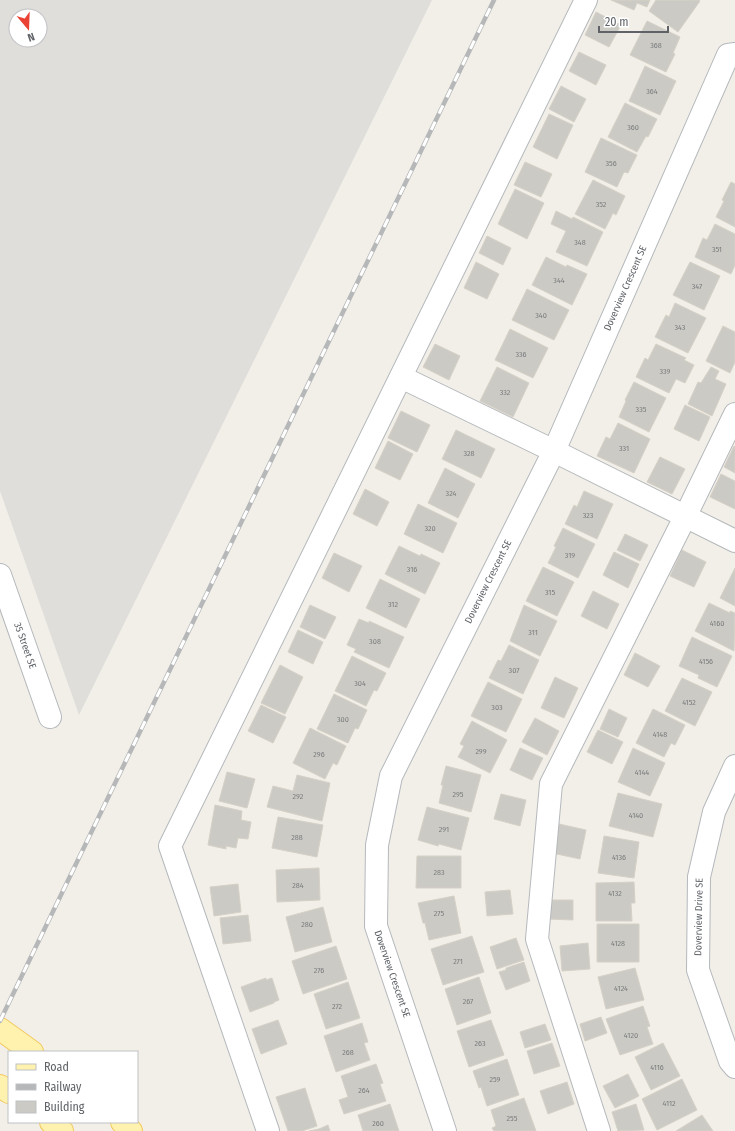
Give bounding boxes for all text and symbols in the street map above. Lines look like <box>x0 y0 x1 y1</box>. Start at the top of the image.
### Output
north arrow <box>8 8 48 48</box>
scale bar <box>599 8 668 34</box>
text: 20 m <box>605 15 629 29</box>
text: N <box>26 30 36 44</box>
house number: 368 <box>650 41 662 50</box>
house number: 364 <box>646 87 658 96</box>
house number: 360 <box>627 123 639 132</box>
house number: 356 <box>605 159 617 168</box>
house number: 352 <box>596 200 607 209</box>
house number: 348 <box>574 238 586 247</box>
street label: Doverview Crescent SE <box>602 244 650 333</box>
house number: 351 <box>712 245 722 254</box>
house number: 344 <box>553 276 565 285</box>
house number: 347 <box>692 282 703 291</box>
house number: 340 <box>535 311 547 320</box>
house number: 343 <box>675 323 686 332</box>
house number: 336 <box>515 350 527 359</box>
house number: 339 <box>659 367 671 376</box>
house number: 332 <box>500 388 511 397</box>
house number: 335 <box>636 405 647 414</box>
house number: 331 <box>619 444 629 453</box>
house number: 328 <box>463 449 475 458</box>
house number: 324 <box>446 489 457 498</box>
house number: 323 <box>583 511 594 520</box>
house number: 320 <box>424 524 436 533</box>
street label: Doverview Crescent SE <box>462 538 514 625</box>
house number: 319 <box>565 551 575 560</box>
house number: 316 <box>407 565 417 574</box>
house number: 315 <box>545 588 555 597</box>
house number: 312 <box>388 600 398 609</box>
house number: 4160 <box>710 619 724 628</box>
street label: 35 Street SE <box>11 621 39 671</box>
house number: 311 <box>528 628 538 637</box>
house number: 308 <box>369 637 381 646</box>
house number: 4156 <box>699 657 713 666</box>
house number: 307 <box>509 666 520 675</box>
house number: 304 <box>354 679 366 688</box>
house number: 4152 <box>682 698 696 707</box>
house number: 303 <box>491 703 503 712</box>
house number: 300 <box>337 715 349 724</box>
house number: 4148 <box>653 730 667 739</box>
house number: 299 <box>475 747 487 756</box>
house number: 296 <box>313 750 325 759</box>
house number: 4144 <box>635 768 649 777</box>
house number: 295 <box>452 790 464 799</box>
house number: 292 <box>293 792 304 801</box>
house number: 4140 <box>629 811 643 820</box>
house number: 291 <box>439 825 449 834</box>
house number: 288 <box>291 833 303 842</box>
house number: 4136 <box>612 853 626 862</box>
house number: 283 <box>433 868 445 877</box>
street label: Doverview Drive SE <box>692 878 706 956</box>
house number: 284 <box>292 881 304 890</box>
house number: 4132 <box>608 889 622 898</box>
house number: 275 <box>434 909 444 918</box>
house number: 280 <box>301 920 313 929</box>
street label: Doverview Crescent SE <box>371 929 413 1020</box>
house number: 4128 <box>611 939 625 948</box>
house number: 271 <box>453 957 463 966</box>
house number: 276 <box>314 966 324 975</box>
house number: 4124 <box>614 984 628 993</box>
house number: 267 <box>463 997 474 1006</box>
house number: 272 <box>332 1002 343 1011</box>
house number: 4120 <box>624 1031 638 1040</box>
house number: 263 <box>474 1039 486 1048</box>
house number: 268 <box>342 1048 354 1057</box>
legend <box>8 1051 138 1123</box>
text: Road <box>44 1060 69 1074</box>
house number: 4116 <box>650 1063 664 1072</box>
house number: 259 <box>490 1075 501 1084</box>
text: Railway <box>44 1080 82 1094</box>
house number: 264 <box>358 1086 370 1095</box>
house number: 4112 <box>662 1099 676 1108</box>
text: Building <box>44 1100 85 1114</box>
house number: 255 <box>507 1114 518 1123</box>
house number: 260 <box>372 1119 384 1128</box>

